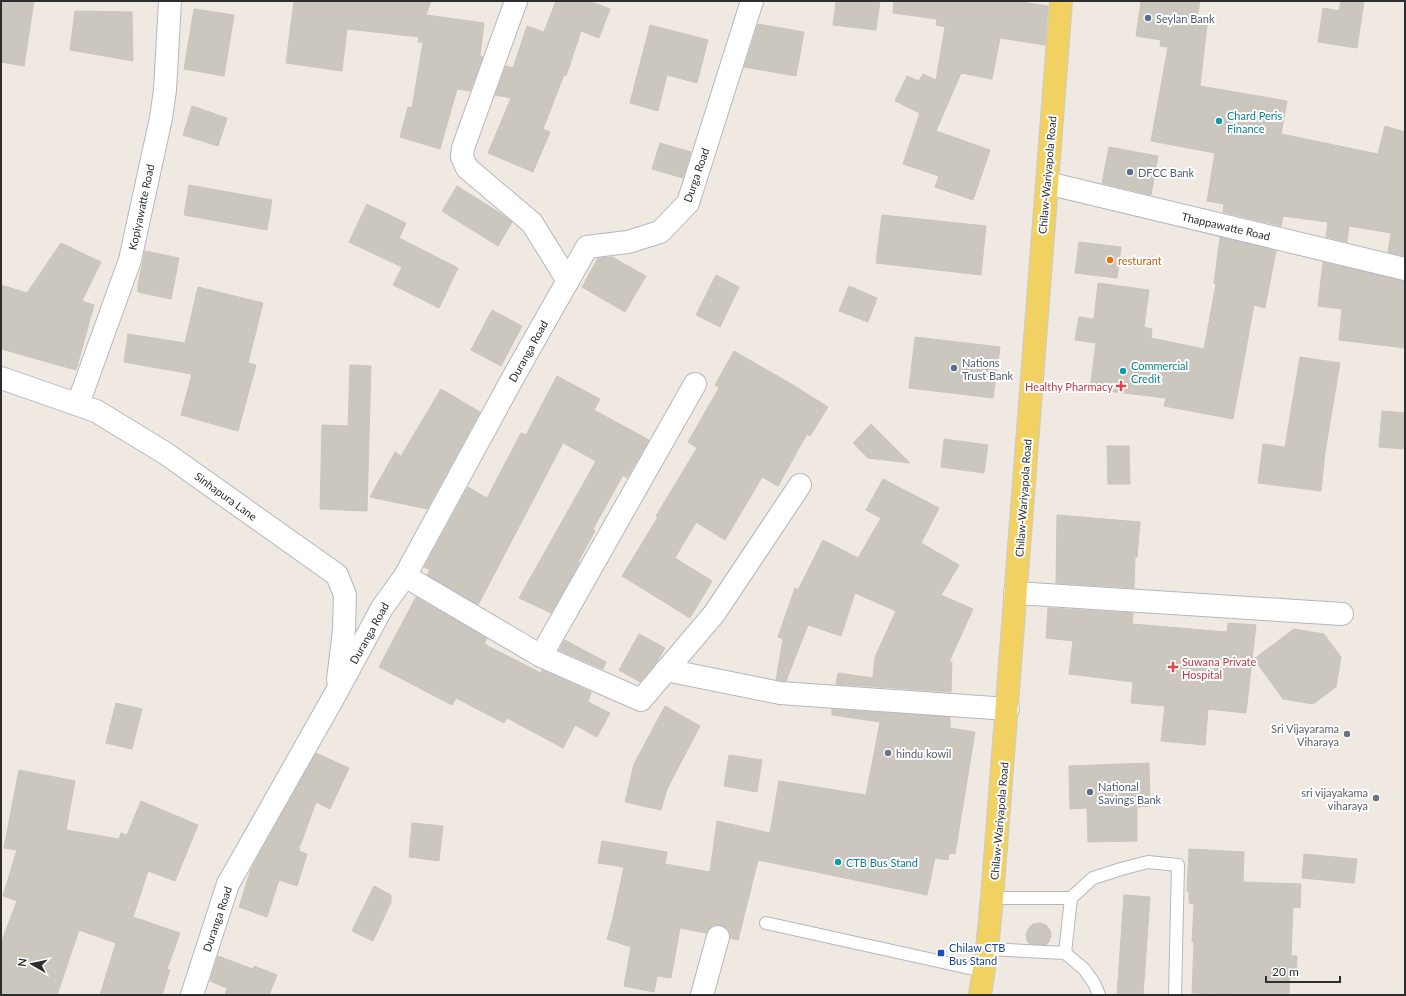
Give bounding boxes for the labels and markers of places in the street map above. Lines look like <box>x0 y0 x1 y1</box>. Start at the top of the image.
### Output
place label: Seylan Bank <box>1156 12 1215 25</box>
marker: Seylan Bank <box>1143 13 1153 23</box>
place label: Chard Peris Finance <box>1227 109 1282 135</box>
marker: Chard Peris Finance <box>1214 116 1224 126</box>
place label: DFCC Bank <box>1138 166 1195 179</box>
marker: DFCC Bank <box>1125 167 1135 177</box>
place label: resturant <box>1118 254 1162 267</box>
marker: resturant <box>1105 255 1115 265</box>
place label: Nations Trust Bank <box>962 356 1014 382</box>
place label: Commercial Credit <box>1131 359 1188 385</box>
marker: Nations Trust Bank <box>949 363 959 373</box>
marker: Commercial Credit <box>1118 366 1128 376</box>
place label: Healthy Pharmacy <box>1025 380 1113 393</box>
marker: Healthy Pharmacy <box>1116 381 1126 391</box>
place label: Suwana Private Hospital <box>1182 655 1256 681</box>
marker: Suwana Private Hospital <box>1167 661 1179 673</box>
place label: Sri Vijayarama Viharaya <box>1271 722 1339 748</box>
marker: Sri Vijayarama Viharaya <box>1342 729 1352 739</box>
place label: hindu kowil <box>896 747 951 760</box>
marker: hindu kowil <box>883 748 893 758</box>
place label: National Savings Bank <box>1098 780 1162 806</box>
place label: sri vijayakama viharaya <box>1301 786 1368 812</box>
marker: National Savings Bank <box>1085 787 1095 797</box>
marker: sri vijayakama viharaya <box>1371 793 1381 803</box>
place label: CTB Bus Stand <box>846 856 918 869</box>
marker: CTB Bus Stand <box>833 857 843 867</box>
place label: Chilaw CTB Bus Stand <box>949 941 1005 967</box>
marker: Chilaw CTB Bus Stand <box>936 948 946 958</box>

